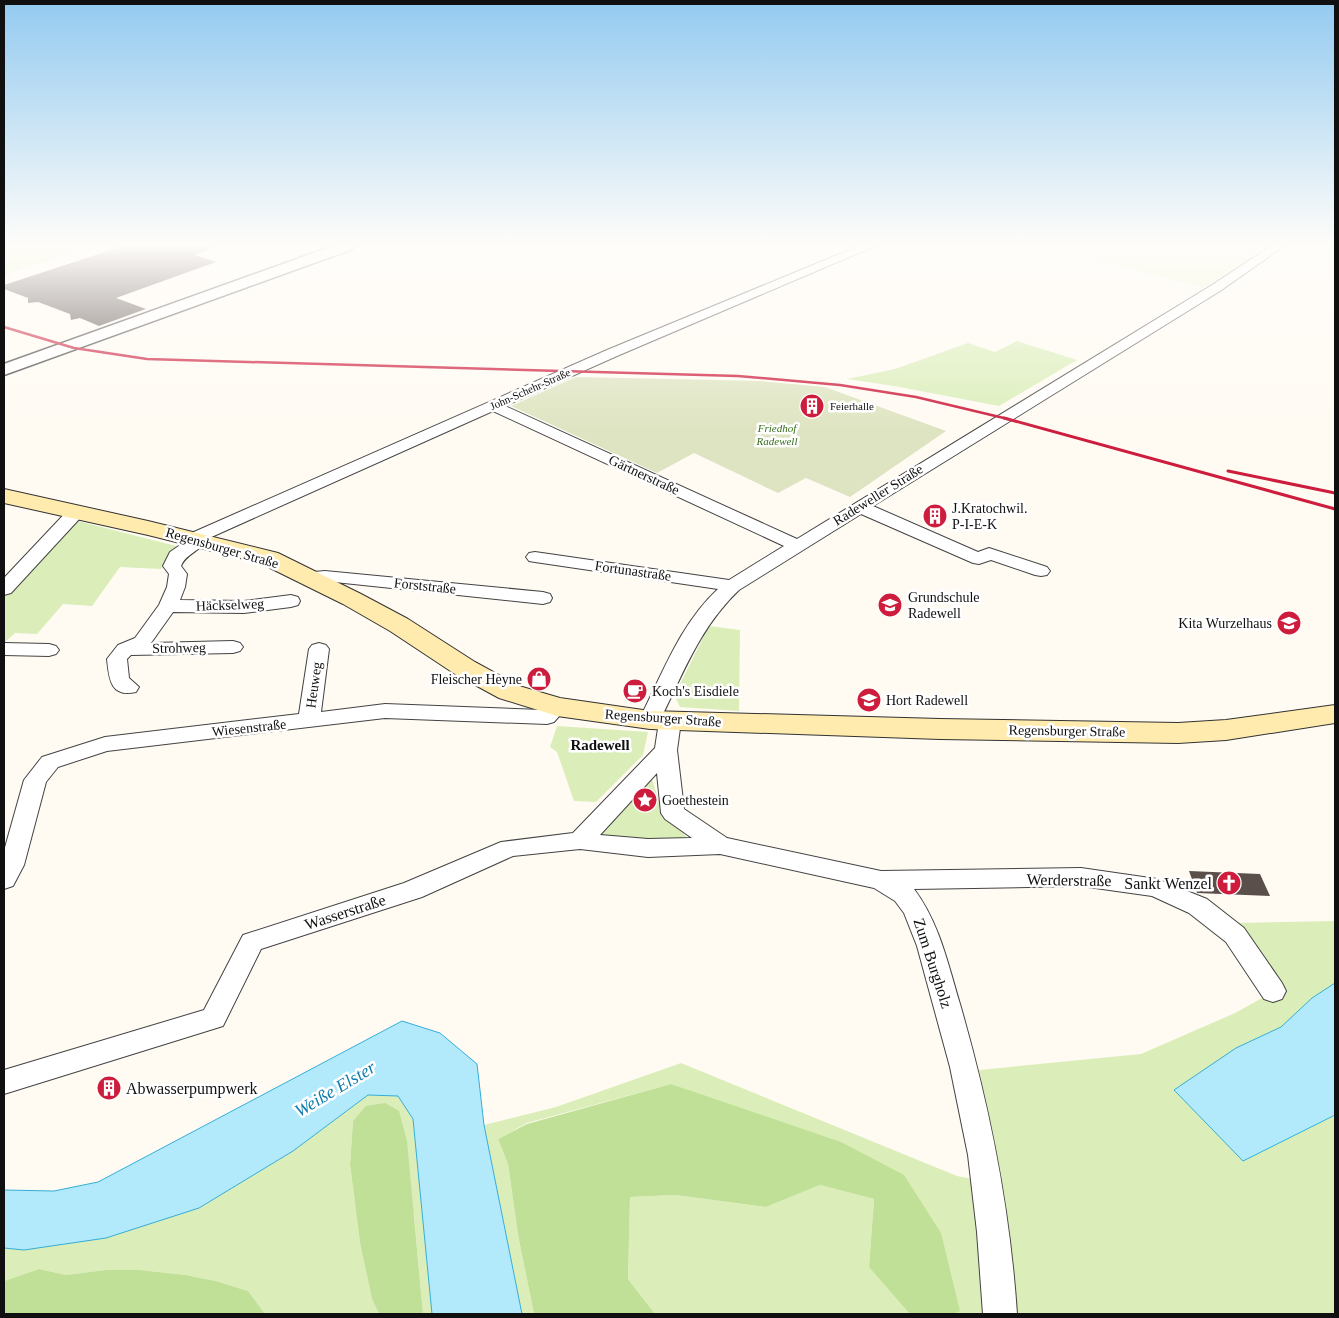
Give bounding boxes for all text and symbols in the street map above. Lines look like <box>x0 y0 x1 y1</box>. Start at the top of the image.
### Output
street label: John-Schehr-Straße <box>488 366 572 412</box>
building icon: Feierhalle <box>799 393 825 419</box>
place label: Feierhalle <box>830 400 874 412</box>
park label: Friedhof Radewell <box>756 422 798 447</box>
street label: Gärtnerstraße <box>606 452 682 498</box>
street label: Radeweller Straße <box>830 461 926 529</box>
place label: J.Kratochwil. P-I-E-K <box>952 501 1027 532</box>
building icon: J.Kratochwil. P-I-E-K <box>922 503 948 529</box>
street label: Regensburger Straße <box>164 525 280 571</box>
street label: Fortunastraße <box>594 558 672 584</box>
street label: Forststraße <box>393 575 457 597</box>
place label: Grundschule Radewell <box>908 590 980 621</box>
school or university icon: Grundschule Radewell <box>877 592 903 618</box>
street label: Häckselweg <box>196 596 264 614</box>
school or university icon: Kita Wurzelhaus <box>1276 610 1302 636</box>
place label: Kita Wurzelhaus <box>1178 616 1272 631</box>
street label: Strohweg <box>152 640 206 656</box>
street label: Heuweg <box>303 661 325 709</box>
shop icon: Fleischer Heyne <box>526 666 552 692</box>
place label: Fleischer Heyne <box>431 672 522 687</box>
cafe icon: Koch's Eisdiele <box>622 678 648 704</box>
place label: Koch's Eisdiele <box>652 684 739 699</box>
school or university icon: Hort Radewell <box>856 687 882 713</box>
place label: Hort Radewell <box>886 693 968 708</box>
street label: Regensburger Straße <box>604 706 722 730</box>
street label: Wiesenstraße <box>211 717 287 739</box>
street label: Regensburger Straße <box>1008 722 1126 740</box>
district label: Radewell <box>570 737 630 753</box>
place icon: Goethestein <box>632 787 658 813</box>
place label: Goethestein <box>662 793 729 808</box>
church icon: Sankt Wenzel <box>1216 870 1242 896</box>
street label: Werderstraße <box>1026 871 1112 889</box>
place label: Sankt Wenzel <box>1124 875 1213 892</box>
street label: Wasserstraße <box>302 891 388 933</box>
street label: Zum Burgholz <box>910 916 956 1010</box>
water label: Weiße Elster <box>291 1057 380 1121</box>
building icon: Abwasserpumpwerk <box>96 1075 122 1101</box>
place label: Abwasserpumpwerk <box>126 1080 258 1098</box>

